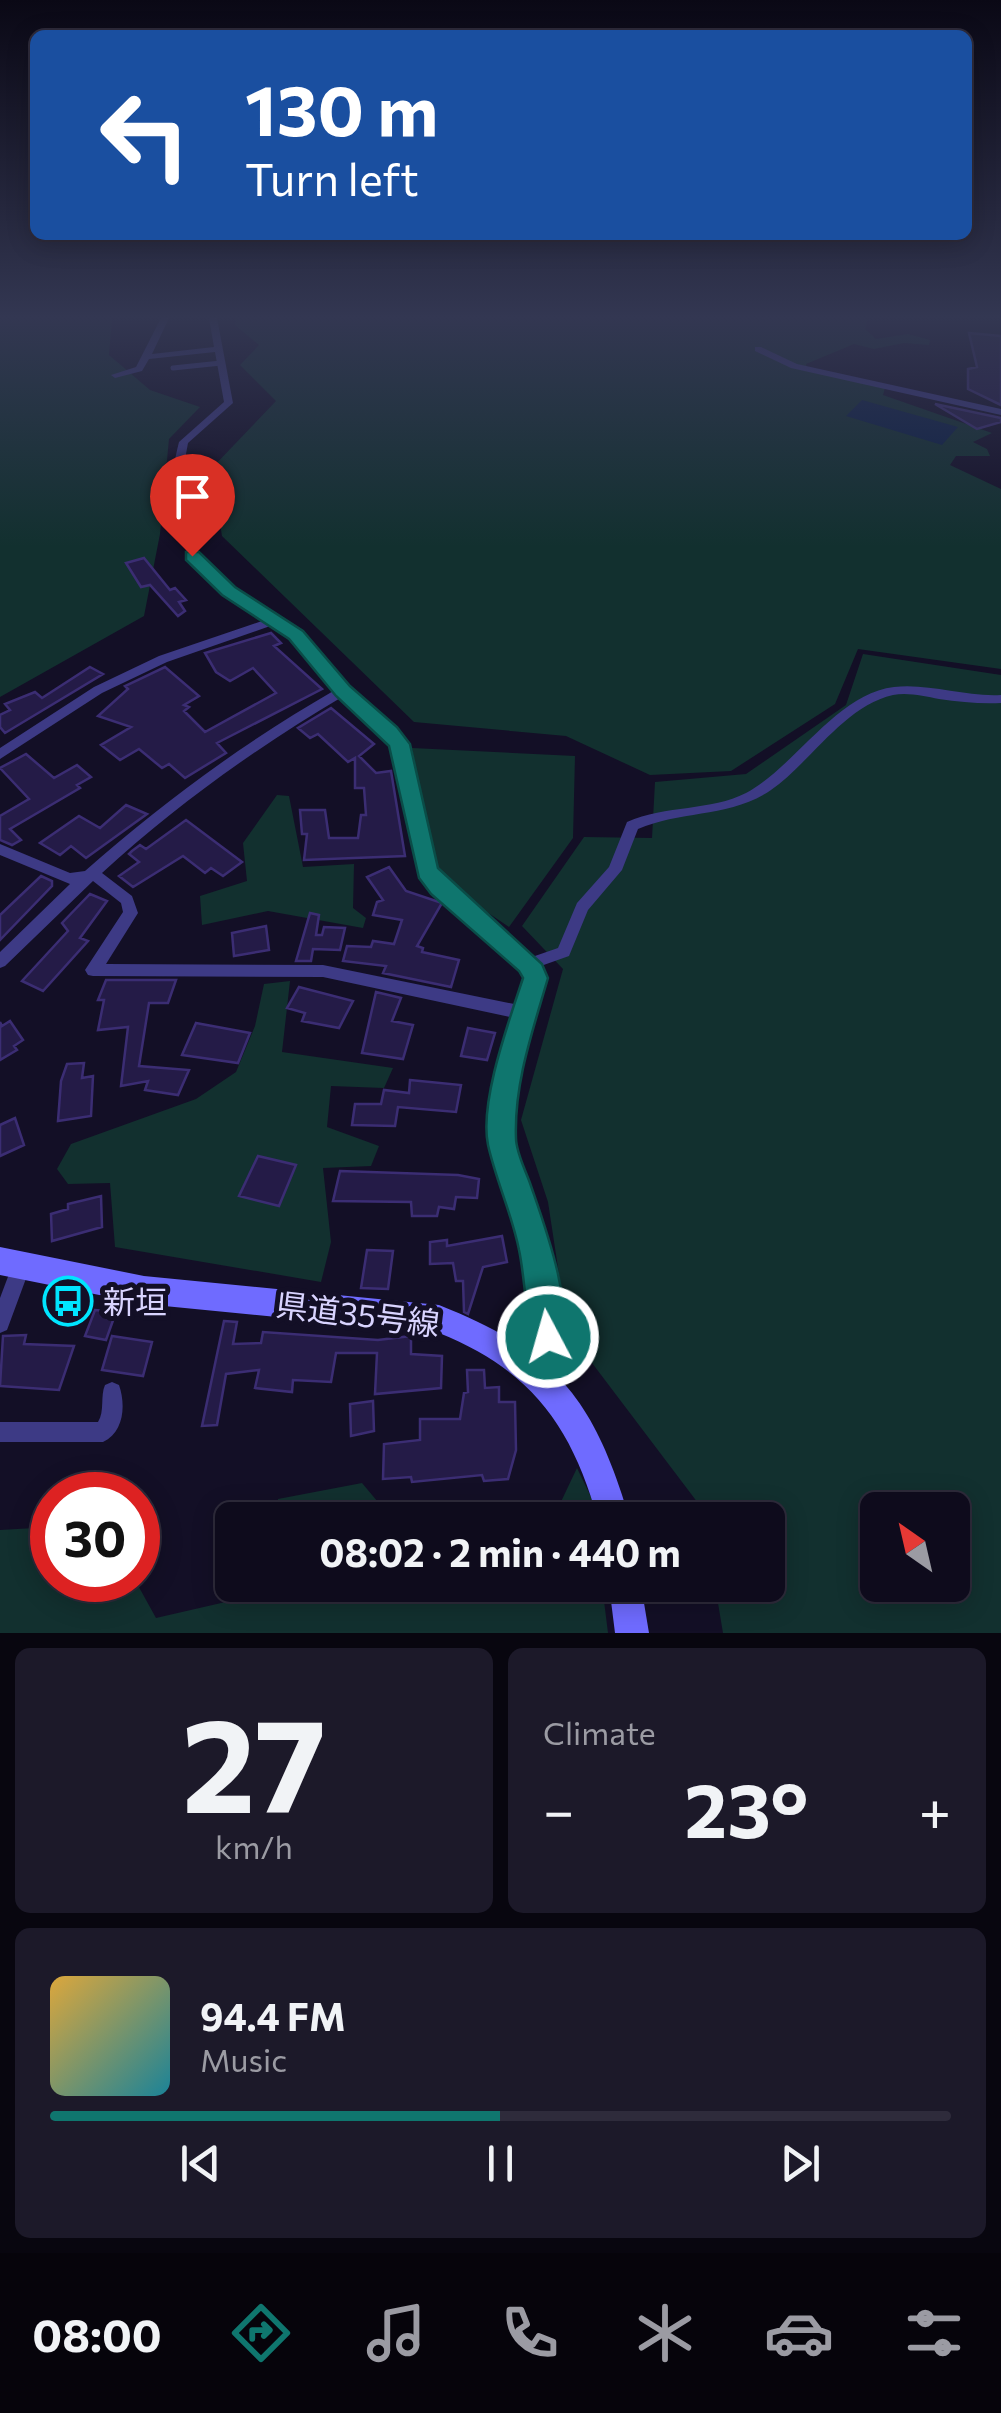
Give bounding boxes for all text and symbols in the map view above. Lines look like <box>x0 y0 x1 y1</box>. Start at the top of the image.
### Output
text: 130 m <box>245 65 438 150</box>
icon: left <box>80 70 210 200</box>
text: Turn left <box>245 150 419 205</box>
pin <box>150 454 235 557</box>
icon: arrive <box>165 469 220 524</box>
bus stop icon: 新垣 <box>42 1275 94 1327</box>
place label: 新垣 <box>103 1281 167 1321</box>
street label: 県道35号線 <box>274 1283 442 1343</box>
position arrow <box>496 1285 600 1389</box>
speed limit sign: 30 <box>30 1472 160 1602</box>
north arrow <box>860 1492 970 1602</box>
map controls <box>860 1492 970 1602</box>
text: 08:02 · 2 min · 440 m <box>319 1528 681 1575</box>
text: 27 <box>182 1681 326 1840</box>
text: Climate <box>543 1712 656 1752</box>
text: 23° <box>685 1762 808 1853</box>
text: − <box>543 1775 574 1842</box>
text: + <box>919 1775 951 1842</box>
text: km/h <box>215 1826 293 1866</box>
text: 94.4 FM <box>200 1992 346 2039</box>
text: Music <box>200 2039 287 2079</box>
icon: previous <box>173 2136 228 2191</box>
icon: pause <box>473 2136 528 2191</box>
icon: next <box>773 2136 828 2191</box>
icon: directions <box>226 2298 296 2368</box>
icon: music <box>361 2298 431 2368</box>
icon: phone <box>495 2298 565 2368</box>
icon: climate <box>630 2298 700 2368</box>
icon: car <box>764 2298 834 2368</box>
icon: filters <box>899 2298 969 2368</box>
text: 08:00 <box>32 2306 162 2361</box>

